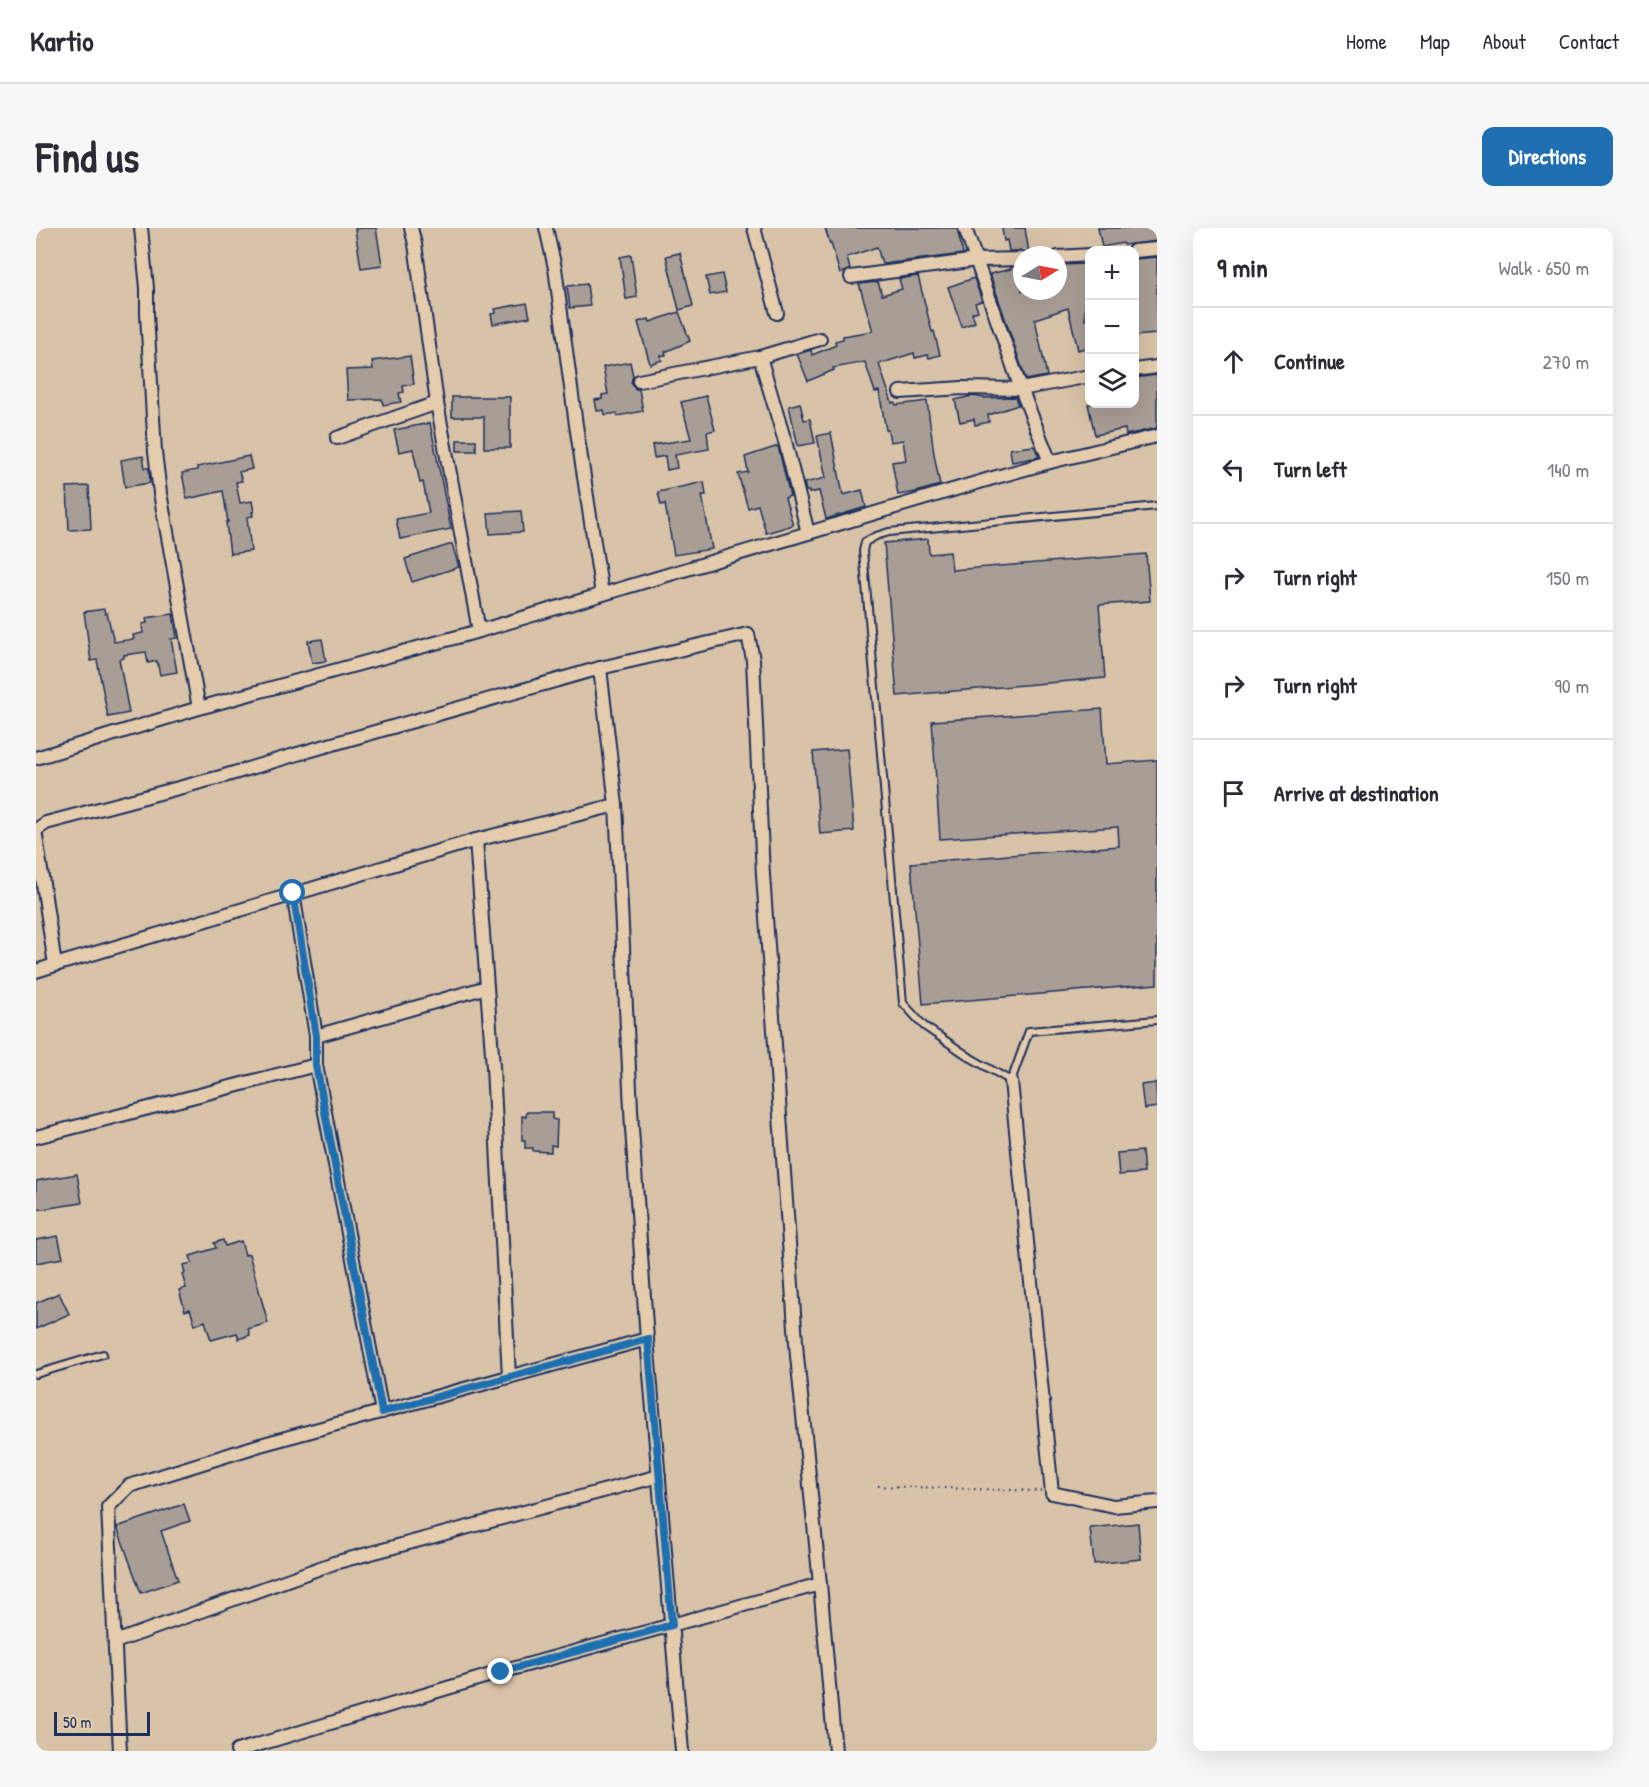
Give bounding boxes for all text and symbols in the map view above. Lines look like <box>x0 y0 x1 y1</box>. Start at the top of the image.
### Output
text: Kartio <box>30 22 94 60</box>
text: Home <box>1346 27 1387 56</box>
text: Map <box>1420 27 1450 56</box>
text: About <box>1483 27 1526 56</box>
text: Contact <box>1559 27 1619 56</box>
button: Directions <box>1482 127 1613 186</box>
text: Find us <box>36 128 139 185</box>
north arrow <box>1013 246 1067 300</box>
map controls <box>1085 246 1139 408</box>
button: + <box>1085 246 1139 300</box>
text: 9 min <box>1217 250 1268 285</box>
text: Walk · 650 m <box>1498 254 1589 281</box>
button: − <box>1085 300 1139 354</box>
icon: ahead <box>1217 345 1250 378</box>
text: Continue <box>1274 346 1345 376</box>
text: 270 m <box>1543 348 1589 375</box>
button: layers <box>1085 354 1139 408</box>
icon: left <box>1217 453 1250 486</box>
text: Turn left <box>1274 454 1347 484</box>
text: 140 m <box>1547 456 1589 483</box>
icon: right <box>1217 561 1250 594</box>
text: Turn right <box>1274 562 1357 592</box>
text: 150 m <box>1546 564 1589 591</box>
icon: right <box>1217 669 1250 702</box>
text: Turn right <box>1274 670 1357 700</box>
text: 90 m <box>1555 672 1589 699</box>
icon: arrive <box>1217 777 1250 810</box>
text: Arrive at destination <box>1274 778 1439 808</box>
route start <box>279 879 305 905</box>
route end <box>487 1658 513 1684</box>
scale bar <box>54 1709 150 1736</box>
text: 50 m <box>63 1711 92 1733</box>

